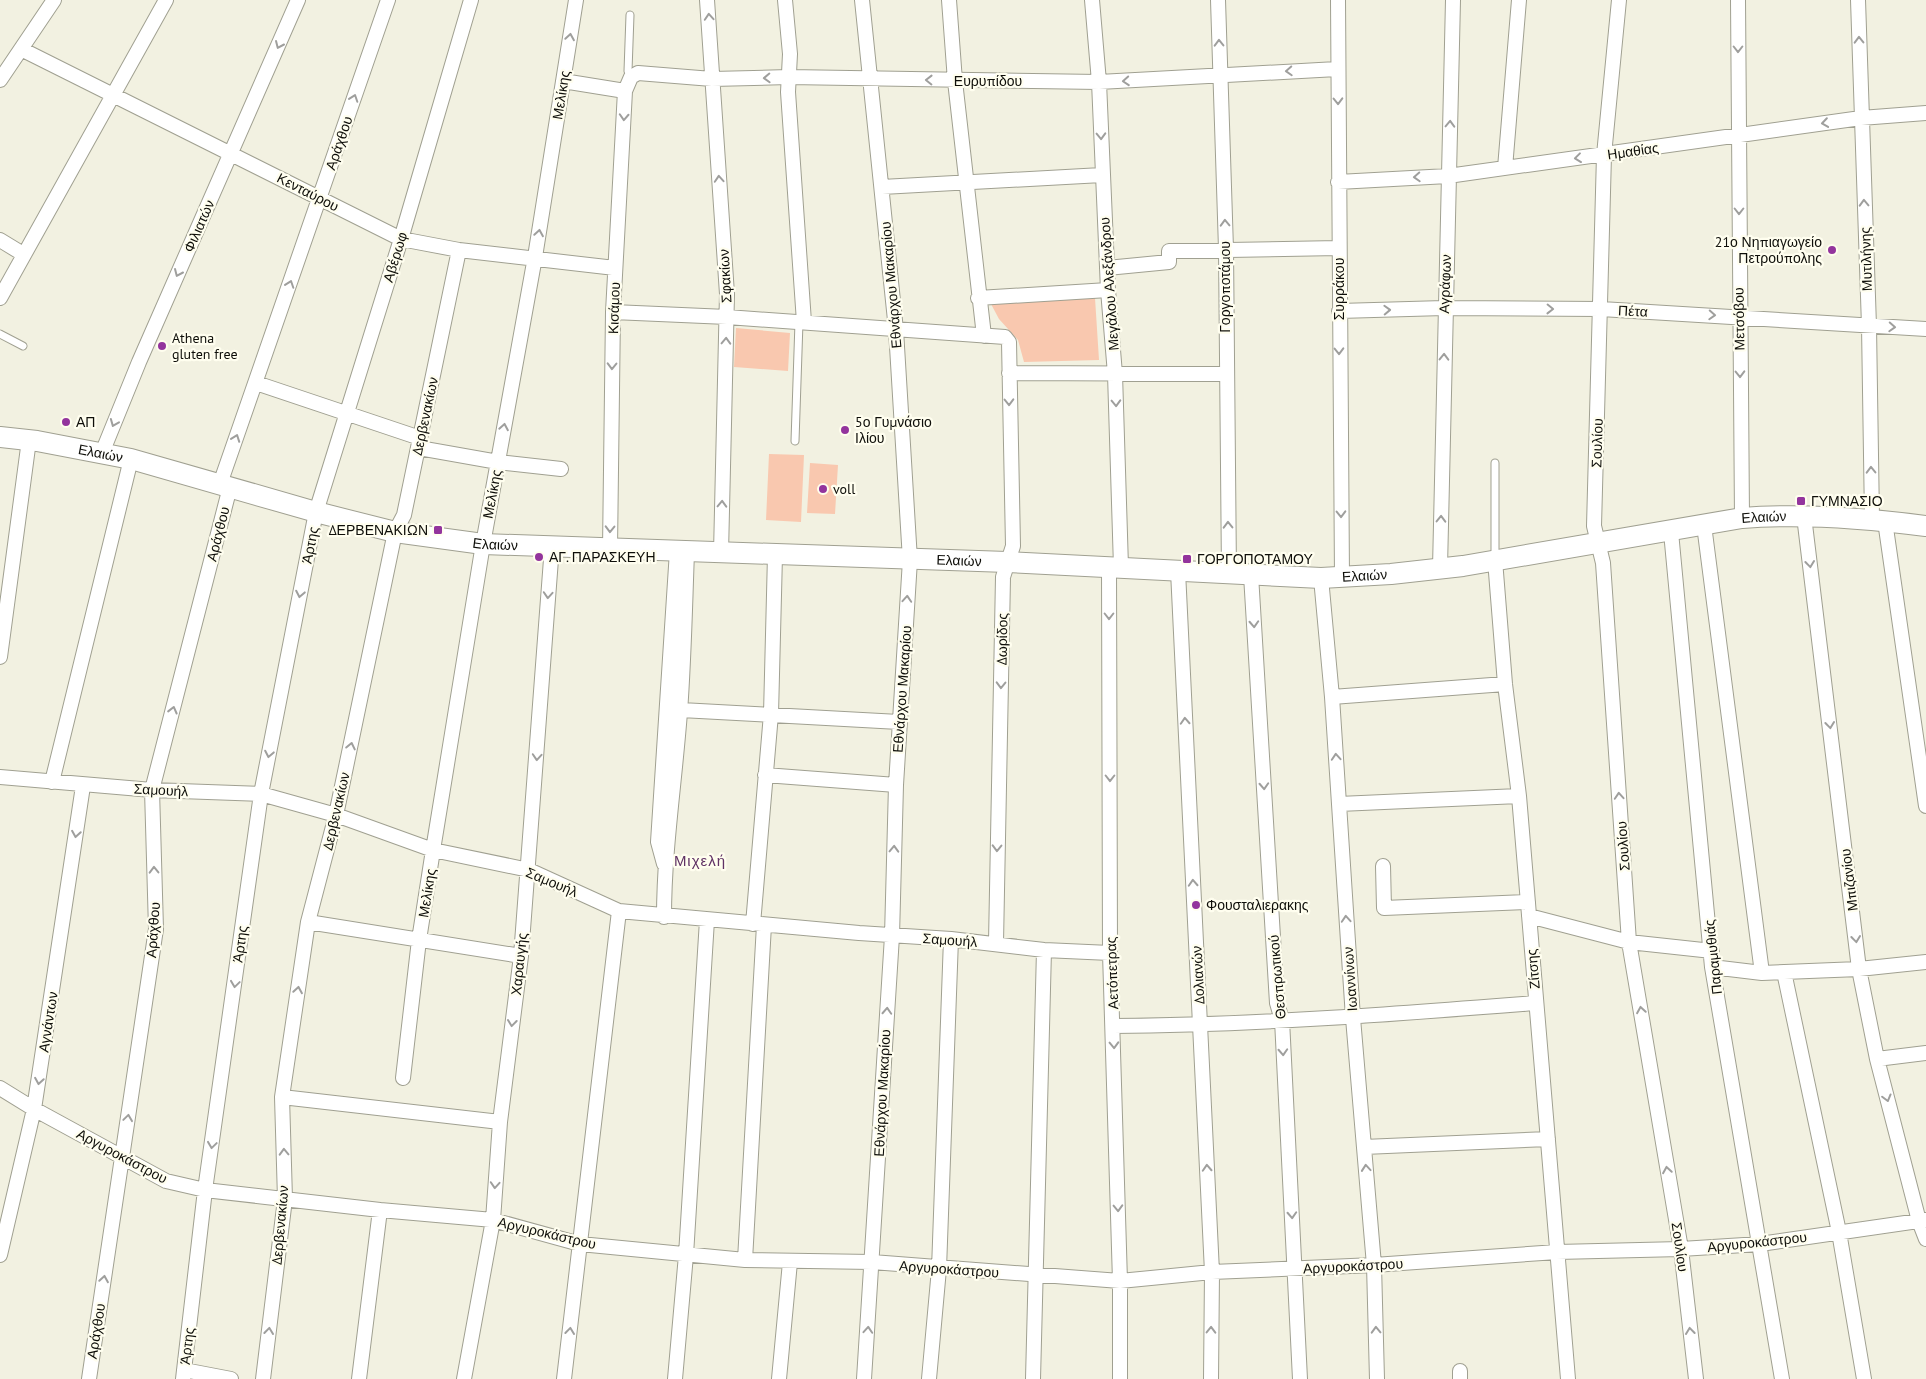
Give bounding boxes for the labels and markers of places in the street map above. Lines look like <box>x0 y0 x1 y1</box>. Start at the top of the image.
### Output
place label: 21ο Νηπιαγωγείο Πετρούπολης <box>1715 233 1822 267</box>
marker: 21ο Νηπιαγωγείο Πετρούπολης <box>1826 244 1838 256</box>
place label: Athena gluten free <box>172 329 238 363</box>
marker: Athena gluten free <box>156 340 168 352</box>
place label: ΑΠ <box>76 413 95 431</box>
place label: 5ο Γυμνάσιο Ιλίου <box>855 413 932 447</box>
marker: ΑΠ <box>60 416 72 428</box>
marker: 5ο Γυμνάσιο Ιλίου <box>839 424 851 436</box>
place label: voll <box>833 480 855 498</box>
marker: voll <box>817 483 829 495</box>
place label: ΓΥΜΝΑΣΙΟ <box>1811 492 1883 510</box>
marker: ΓΥΜΝΑΣΙΟ <box>1795 495 1807 507</box>
place label: ΔΕΡΒΕΝΑΚΙΩΝ <box>329 521 428 539</box>
marker: ΔΕΡΒΕΝΑΚΙΩΝ <box>432 524 444 536</box>
place label: ΑΓ. ΠΑΡΑΣΚΕΥΗ <box>549 548 656 566</box>
place label: ΓΟΡΓΟΠΟΤΑΜΟΥ <box>1197 550 1313 568</box>
marker: ΑΓ. ΠΑΡΑΣΚΕΥΗ <box>533 551 545 563</box>
marker: ΓΟΡΓΟΠΟΤΑΜΟΥ <box>1181 553 1193 565</box>
place label: Φουσταλιερακης <box>1206 896 1309 914</box>
marker: Φουσταλιερακης <box>1190 899 1202 911</box>

